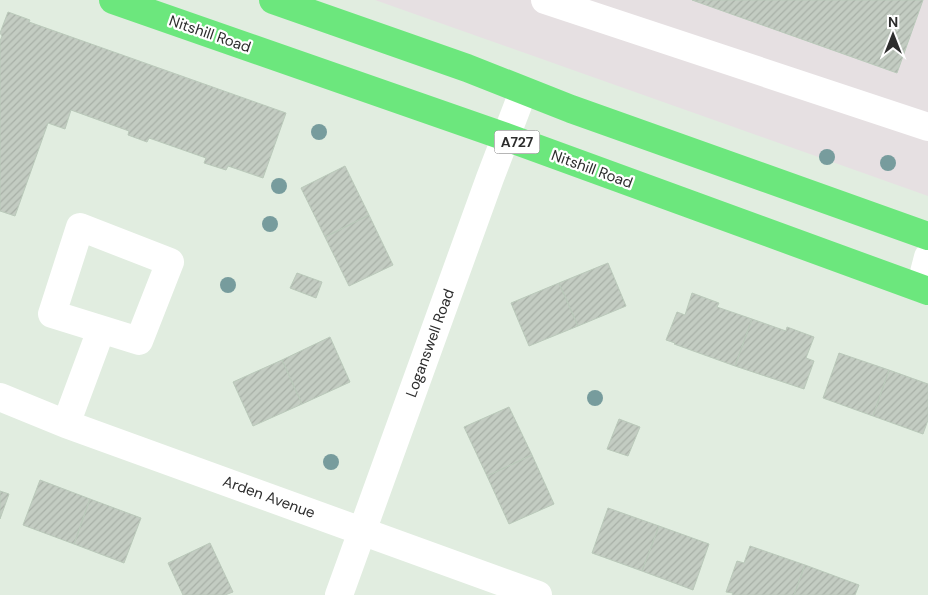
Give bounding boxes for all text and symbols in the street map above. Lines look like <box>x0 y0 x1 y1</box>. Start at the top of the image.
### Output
north arrow <box>868 10 918 60</box>
street label: Nitshill Road <box>166 11 254 57</box>
text: N <box>888 13 898 31</box>
road number: A727 <box>494 130 540 154</box>
street label: Nitshill Road <box>549 145 635 193</box>
street label: Loganswell Road <box>401 286 459 400</box>
street label: Arden Avenue <box>220 471 318 523</box>

